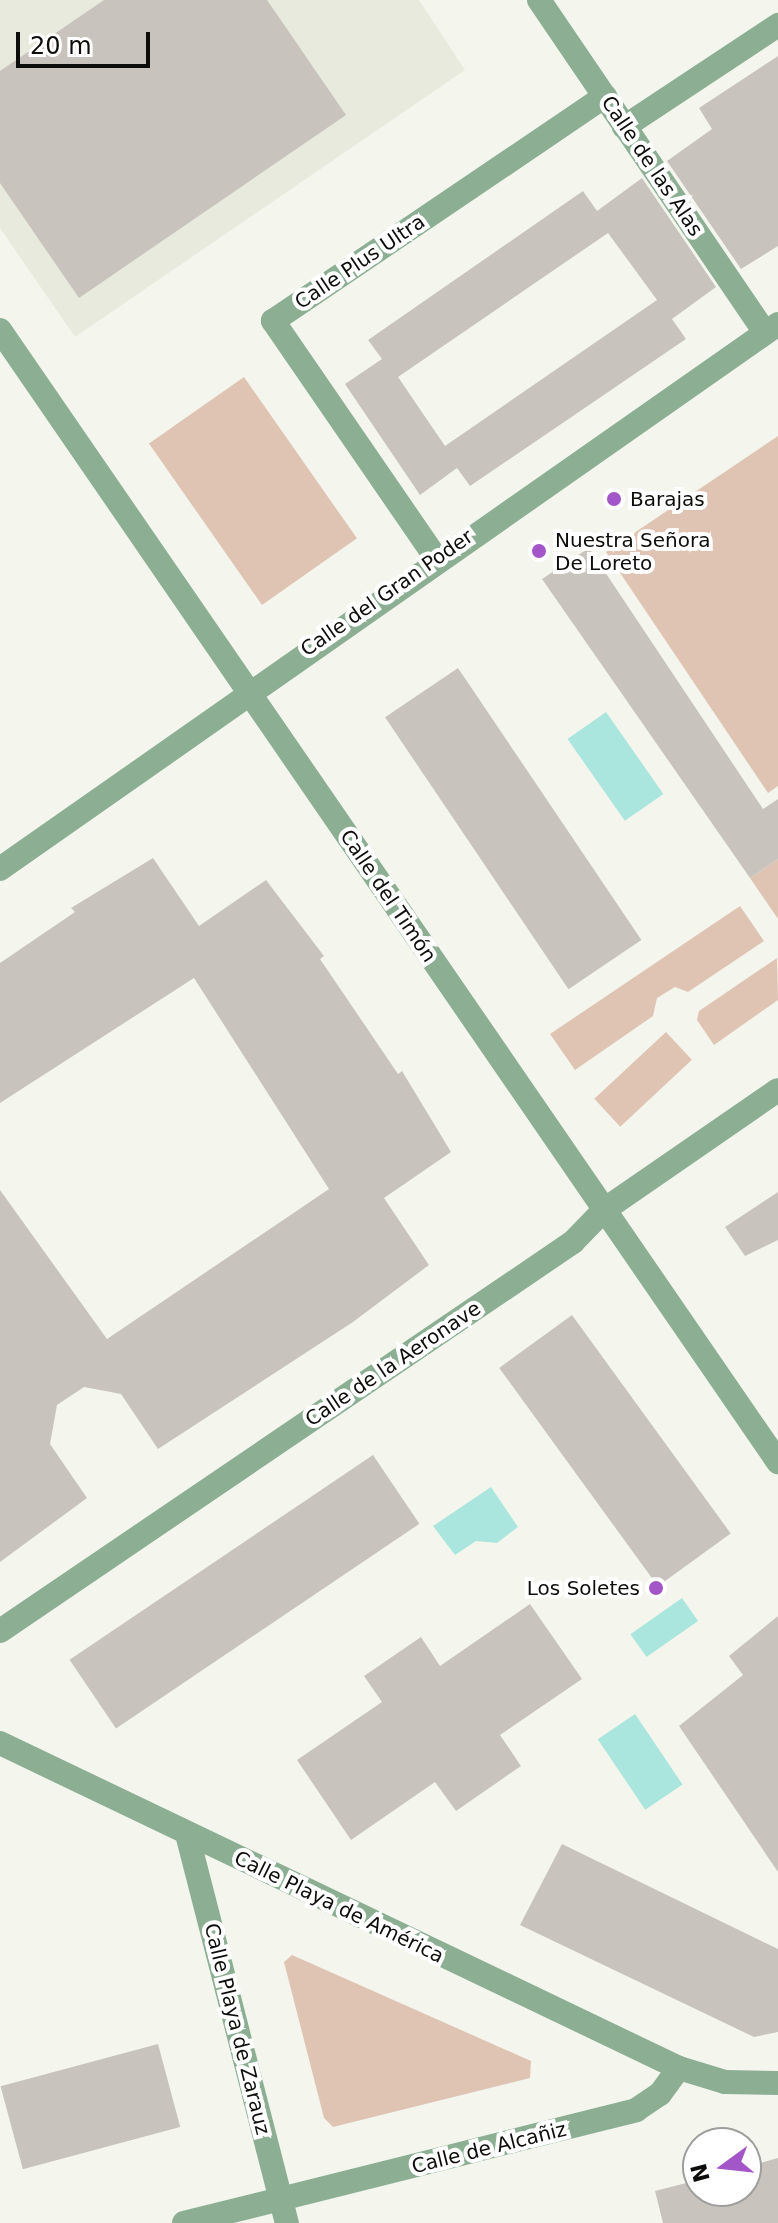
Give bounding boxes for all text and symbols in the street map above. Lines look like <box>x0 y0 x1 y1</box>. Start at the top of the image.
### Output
scale bar <box>20 16 154 66</box>
text: 20 m <box>30 32 92 60</box>
street label: Calle de las Alas <box>596 91 708 241</box>
street label: Calle Plus Ultra <box>290 210 430 314</box>
place label: Barajas <box>630 487 705 511</box>
marker: Barajas <box>605 490 623 508</box>
street label: Calle del Gran Poder <box>296 524 478 662</box>
place label: Nuestra Señora De Loreto <box>555 528 710 575</box>
marker: Nuestra Señora De Loreto <box>530 542 548 560</box>
street label: Calle del Timón <box>335 825 441 967</box>
street label: Calle de la Aeronave <box>301 1296 485 1432</box>
place label: Los Soletes <box>527 1576 640 1600</box>
marker: Los Soletes <box>647 1579 665 1597</box>
street label: Calle Playa de América <box>230 1846 448 1968</box>
street label: Calle Playa de Zarauz <box>199 1921 275 2137</box>
street label: Calle de Alcañiz <box>409 2117 569 2179</box>
north arrow <box>682 2127 762 2207</box>
text: N <box>686 2161 715 2185</box>

